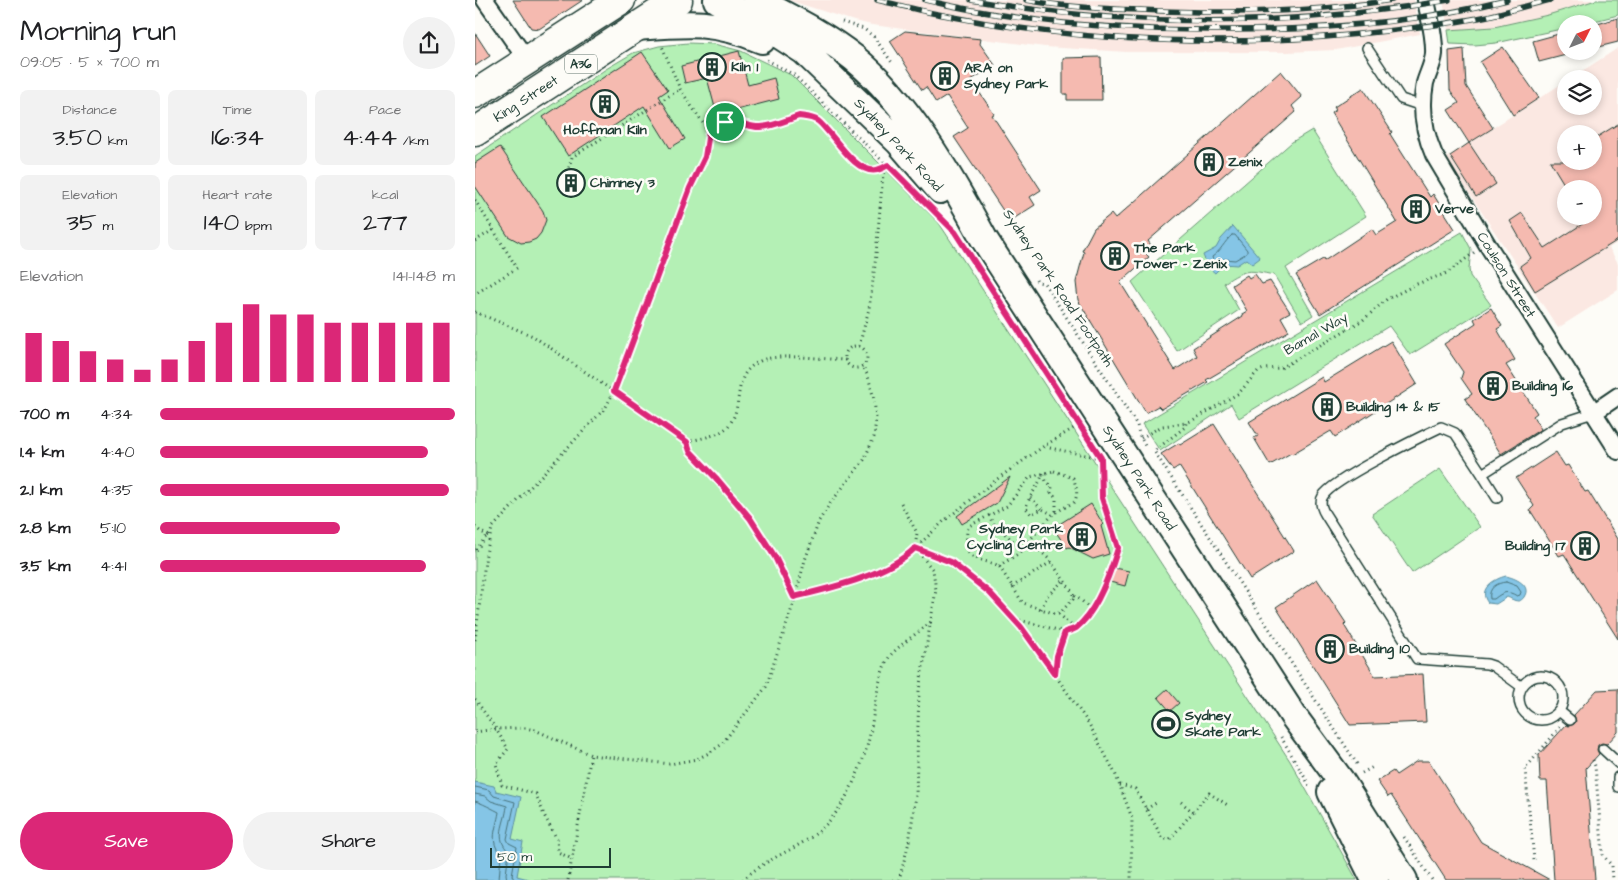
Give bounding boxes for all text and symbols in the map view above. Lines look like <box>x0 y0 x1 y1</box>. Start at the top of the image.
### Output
text: Morning run <box>20 12 176 51</box>
north arrow <box>1557 15 1603 60</box>
map controls <box>1557 15 1602 225</box>
button: share <box>403 17 455 69</box>
text: 09:05 · 5 × 700 m <box>20 51 159 73</box>
building icon: Kiln 1 <box>697 52 727 82</box>
road number: A36 <box>565 54 597 74</box>
place label: Kiln 1 <box>731 57 758 77</box>
place label: ARA on Sydney Park <box>963 58 1048 94</box>
building icon: ARA on Sydney Park <box>930 61 960 91</box>
street label: King Street <box>490 70 563 127</box>
button: layers <box>1557 70 1602 115</box>
building icon: Hoffman Kiln <box>590 89 620 119</box>
street label: Sydney Park Road <box>849 94 947 196</box>
text: Distance <box>63 100 117 120</box>
text: Time <box>223 100 252 120</box>
text: Pace <box>369 100 401 120</box>
pin <box>704 101 746 143</box>
icon: arrive <box>711 108 739 136</box>
text: 3.50 <box>52 120 102 155</box>
text: 16:34 <box>211 120 264 155</box>
text: 4:44 <box>342 120 397 155</box>
place label: Hoffman Kiln <box>563 120 647 140</box>
button: + <box>1557 125 1602 170</box>
text: km <box>102 131 127 151</box>
text: /km <box>397 131 429 151</box>
building icon: Zenix <box>1194 147 1224 177</box>
place label: Zenix <box>1228 152 1263 172</box>
building icon: Chimney 3 <box>556 168 586 198</box>
place label: Chimney 3 <box>590 173 656 193</box>
button: − <box>1557 180 1602 225</box>
text: Elevation <box>62 185 117 205</box>
text: Heart rate <box>202 185 273 205</box>
text: kcal <box>372 185 399 205</box>
building icon: Verve <box>1401 194 1431 224</box>
place label: Verve <box>1434 199 1474 219</box>
text: 35 <box>66 205 97 240</box>
text: 140 <box>203 205 239 240</box>
text: 277 <box>363 205 408 240</box>
street label: Sydney Park Road Footpath <box>998 205 1118 371</box>
text: m <box>97 216 113 236</box>
text: bpm <box>239 216 272 236</box>
street label: Coulson Street <box>1472 228 1541 322</box>
place label: The Park Tower - Zenix <box>1133 238 1227 274</box>
building icon: The Park Tower - Zenix <box>1100 241 1130 271</box>
text: Elevation <box>20 265 83 287</box>
text: 141–148 m <box>393 265 455 287</box>
street label: Bamal Way <box>1280 307 1352 360</box>
building icon: Building 16 <box>1478 371 1508 401</box>
place label: Building 16 <box>1512 376 1573 397</box>
building icon: Building 14 & 15 <box>1312 392 1342 422</box>
place label: Building 14 & 15 <box>1346 397 1441 418</box>
text: 700 m <box>20 403 69 425</box>
text: 4:34 <box>100 403 133 425</box>
street label: Sydney Park Road <box>1097 421 1181 535</box>
text: 1.4 km <box>20 441 64 463</box>
text: 4:40 <box>100 441 135 463</box>
text: 2.1 km <box>20 479 62 501</box>
text: 4:35 <box>100 479 133 501</box>
text: 2.8 km <box>20 517 70 539</box>
text: 5:10 <box>100 517 126 539</box>
place label: Sydney Park Cycling Centre <box>967 519 1063 556</box>
building icon: Sydney Park Cycling Centre <box>1067 522 1097 552</box>
building icon: Building 17 <box>1570 531 1600 561</box>
place label: Building 17 <box>1505 536 1566 557</box>
text: 3.5 km <box>20 555 70 577</box>
text: 4:41 <box>100 555 127 577</box>
building icon: Building 10 <box>1315 634 1345 664</box>
place label: Building 10 <box>1349 639 1410 660</box>
place label: Sydney Skate Park <box>1184 706 1261 742</box>
sports icon: Sydney Skate Park <box>1151 709 1181 739</box>
button: Save <box>20 812 233 870</box>
button: Share <box>243 812 455 870</box>
scale bar <box>490 845 611 868</box>
text: 50 m <box>497 847 532 867</box>

